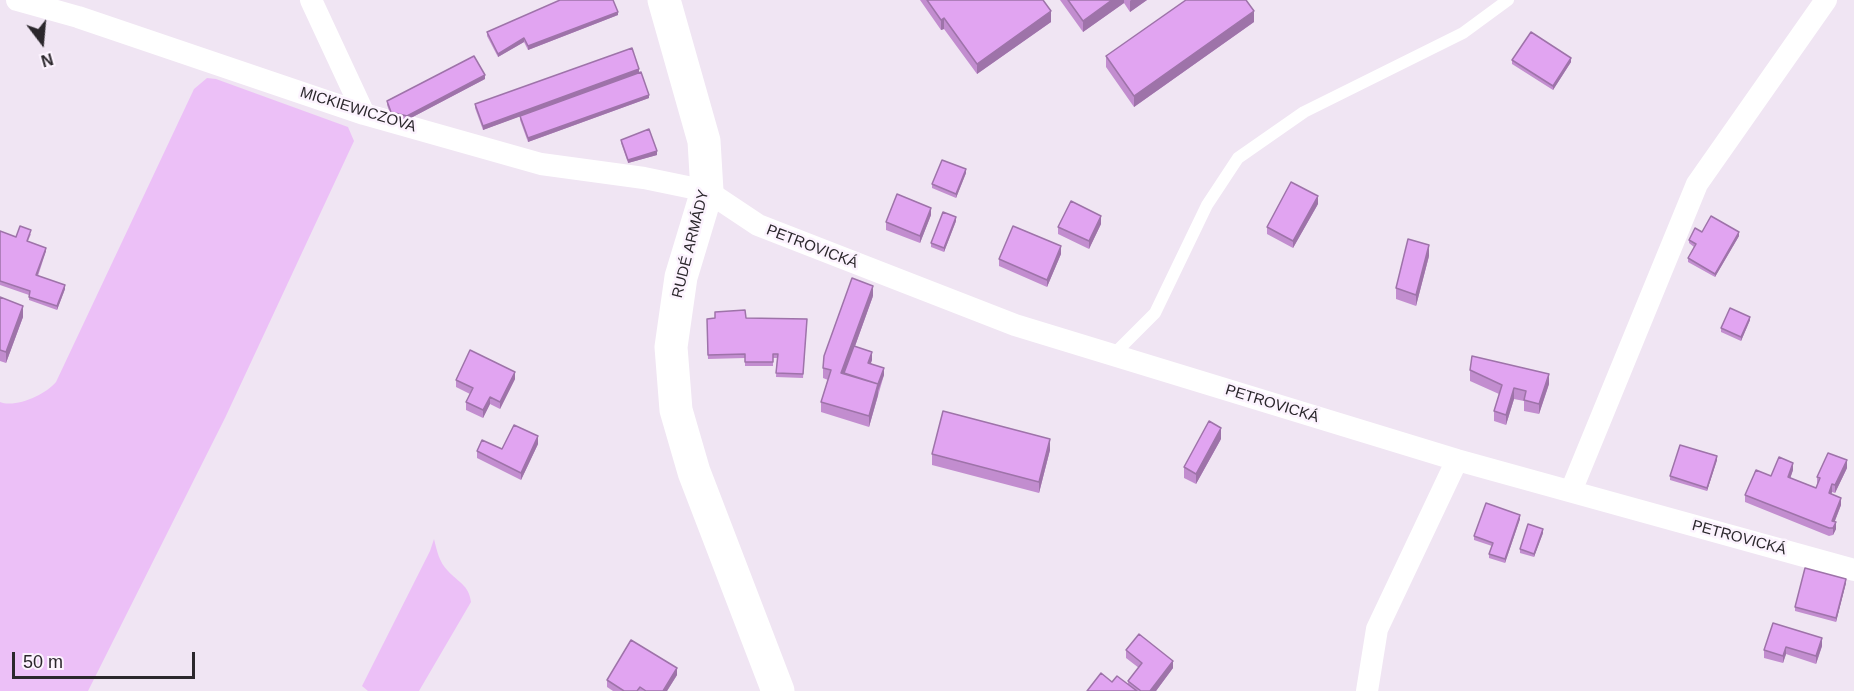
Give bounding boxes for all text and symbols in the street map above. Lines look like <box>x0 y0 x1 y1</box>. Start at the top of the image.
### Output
north arrow <box>12 12 72 72</box>
text: N <box>39 50 55 70</box>
street label: MICKIEWICZOVA <box>298 84 418 136</box>
street label: RUDÉ ARMÁDY <box>669 188 713 300</box>
street label: PETROVICKÁ <box>764 221 860 273</box>
street label: PETROVICKÁ <box>1223 381 1321 427</box>
street label: PETROVICKÁ <box>1690 517 1788 559</box>
scale bar <box>15 640 198 678</box>
text: 50 m <box>23 652 63 672</box>

